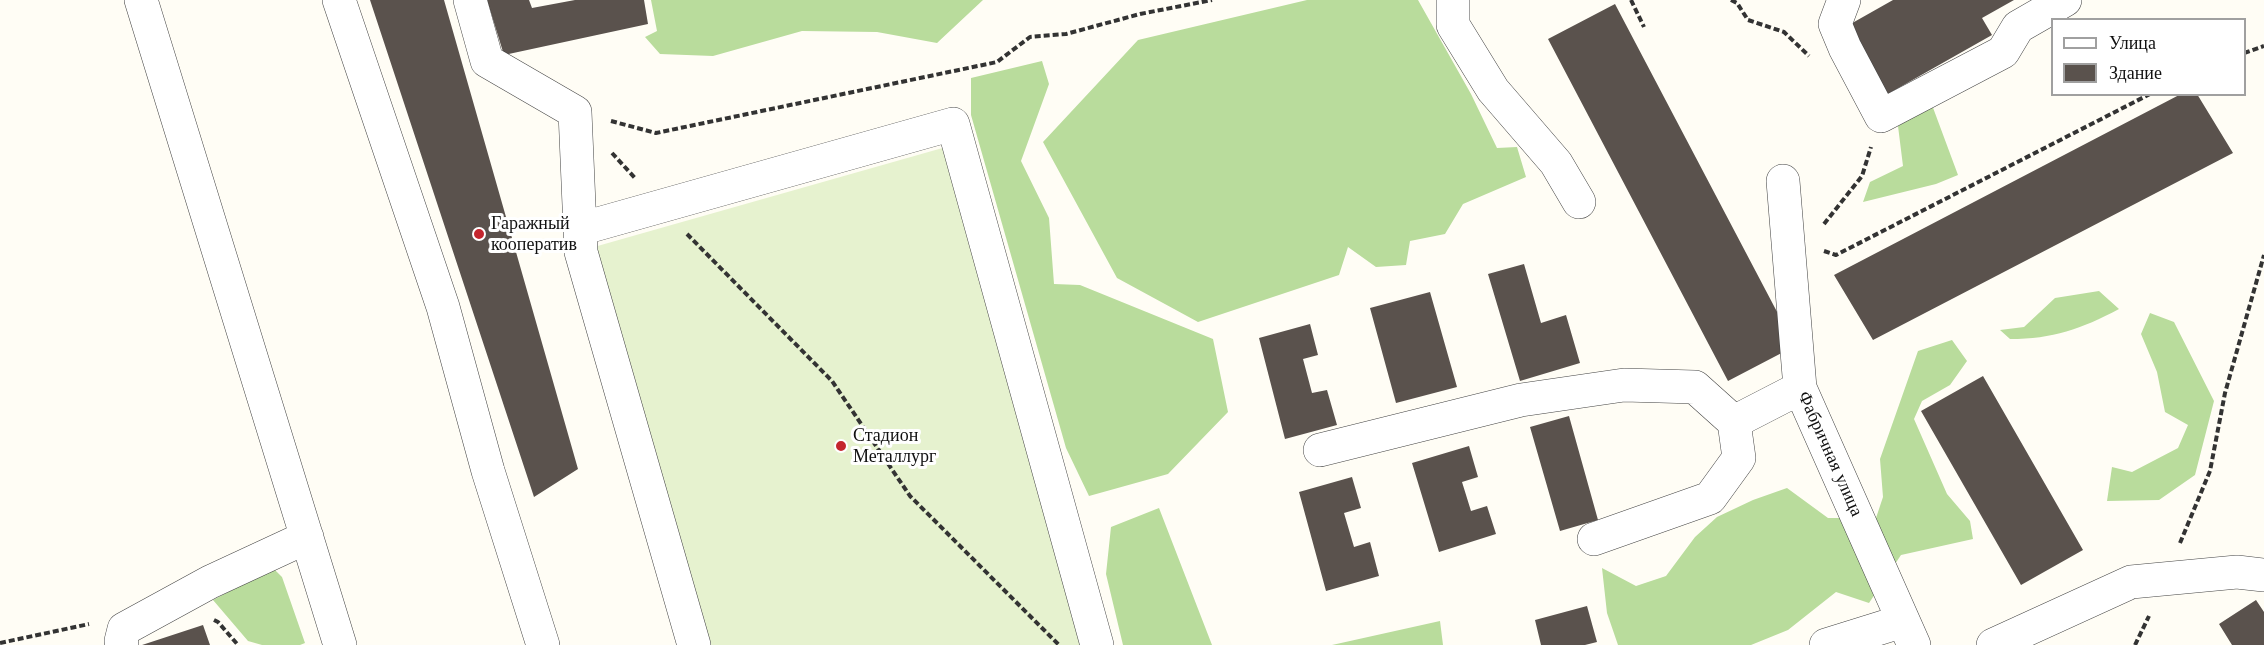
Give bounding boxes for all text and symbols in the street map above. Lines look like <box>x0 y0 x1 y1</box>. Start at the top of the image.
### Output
legend <box>2051 18 2246 96</box>
text: Улица <box>2109 32 2156 54</box>
text: Здание <box>2109 62 2162 84</box>
place label: Гаражный кооператив <box>491 213 577 256</box>
marker: Гаражный кооператив <box>472 227 486 241</box>
street label: Фабричная улица <box>1793 388 1867 520</box>
place label: Стадион Металлург <box>853 425 936 468</box>
marker: Стадион Металлург <box>834 439 848 453</box>

